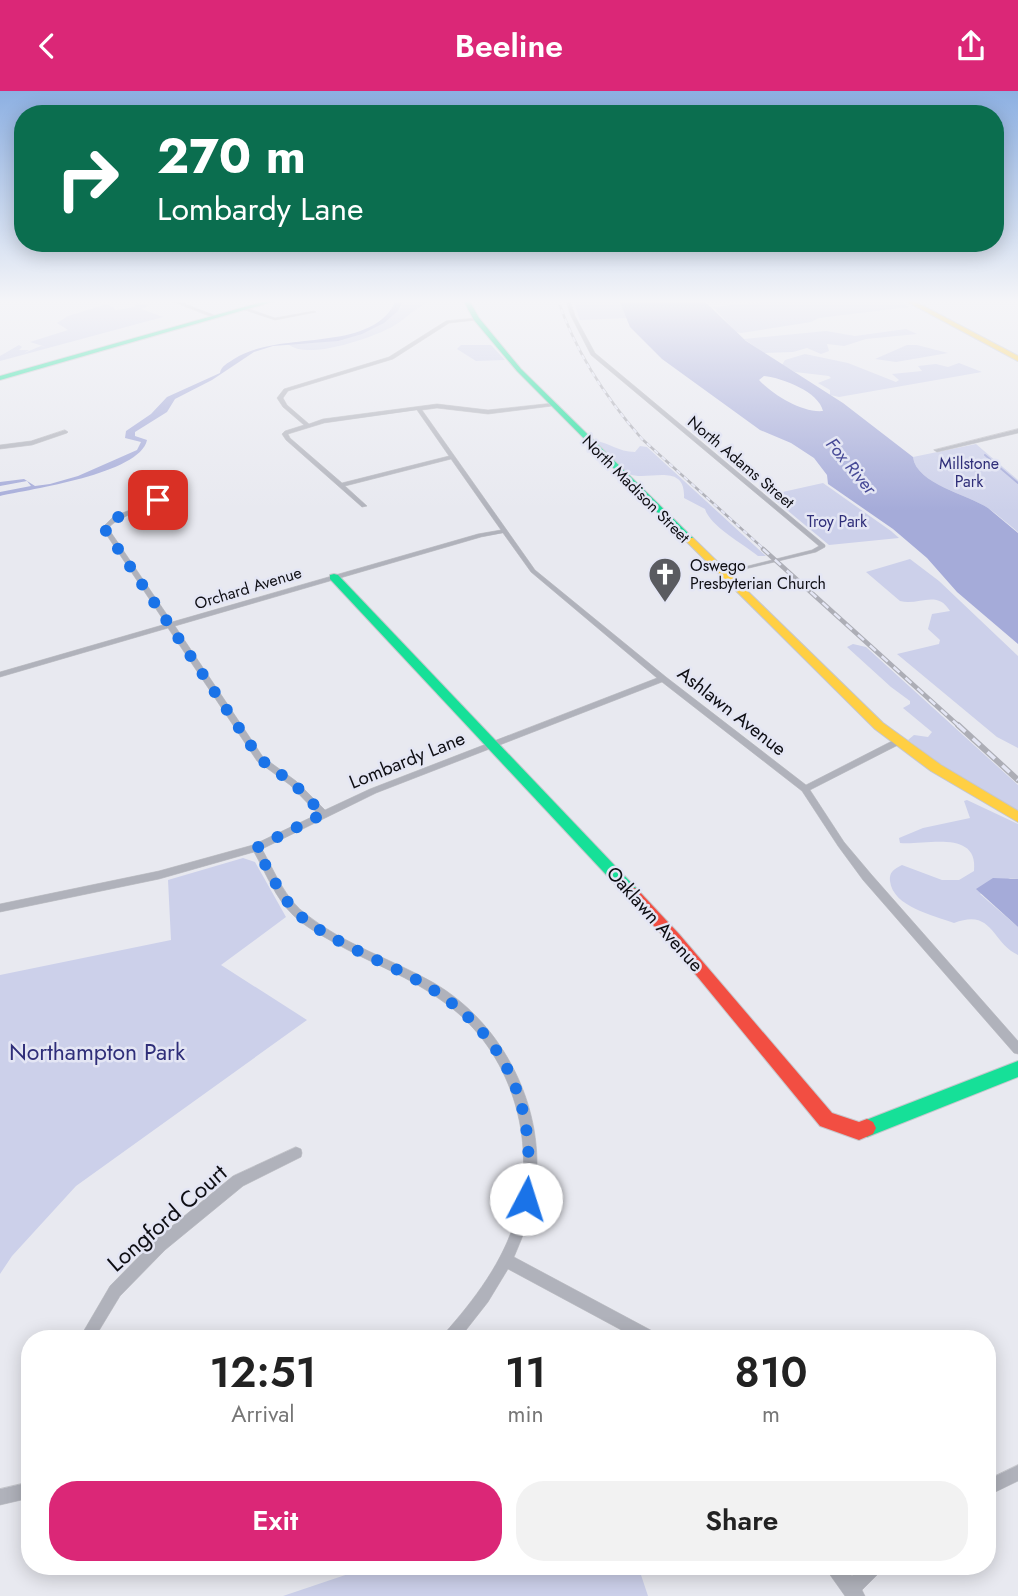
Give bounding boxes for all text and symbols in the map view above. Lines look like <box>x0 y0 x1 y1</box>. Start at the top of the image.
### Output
text: Beeline <box>455 23 563 69</box>
icon: back <box>28 27 66 65</box>
icon: share <box>952 27 990 65</box>
text: 270 m <box>157 121 306 191</box>
icon: right <box>42 133 133 224</box>
text: Lombardy Lane <box>157 186 363 232</box>
street label: North Adams Street <box>683 410 799 514</box>
street label: North Madison Street <box>577 430 695 548</box>
water label: Fox River <box>820 432 883 501</box>
park label: Millstone Park <box>939 452 999 493</box>
pin <box>128 470 188 530</box>
icon: arrive <box>139 481 177 519</box>
park label: Troy Park <box>807 510 868 533</box>
place label: Oswego Presbyterian Church <box>690 554 826 595</box>
church icon: Oswego Presbyterian Church <box>646 555 684 604</box>
street label: Orchard Avenue <box>192 561 304 615</box>
street label: Ashlawn Avenue <box>672 660 792 762</box>
street label: Lombardy Lane <box>345 724 469 795</box>
street label: Oaklawn Avenue <box>600 860 710 978</box>
park label: Northampton Park <box>9 1035 186 1069</box>
street label: Longford Court <box>100 1156 235 1280</box>
position arrow <box>489 1162 563 1236</box>
text: 12:51 <box>209 1342 316 1403</box>
text: 11 <box>505 1342 546 1403</box>
text: 810 <box>735 1342 808 1403</box>
text: Arrival <box>231 1397 295 1431</box>
text: min <box>508 1397 544 1431</box>
text: m <box>762 1397 780 1431</box>
button: Exit <box>49 1481 502 1561</box>
button: Share <box>516 1481 968 1561</box>

